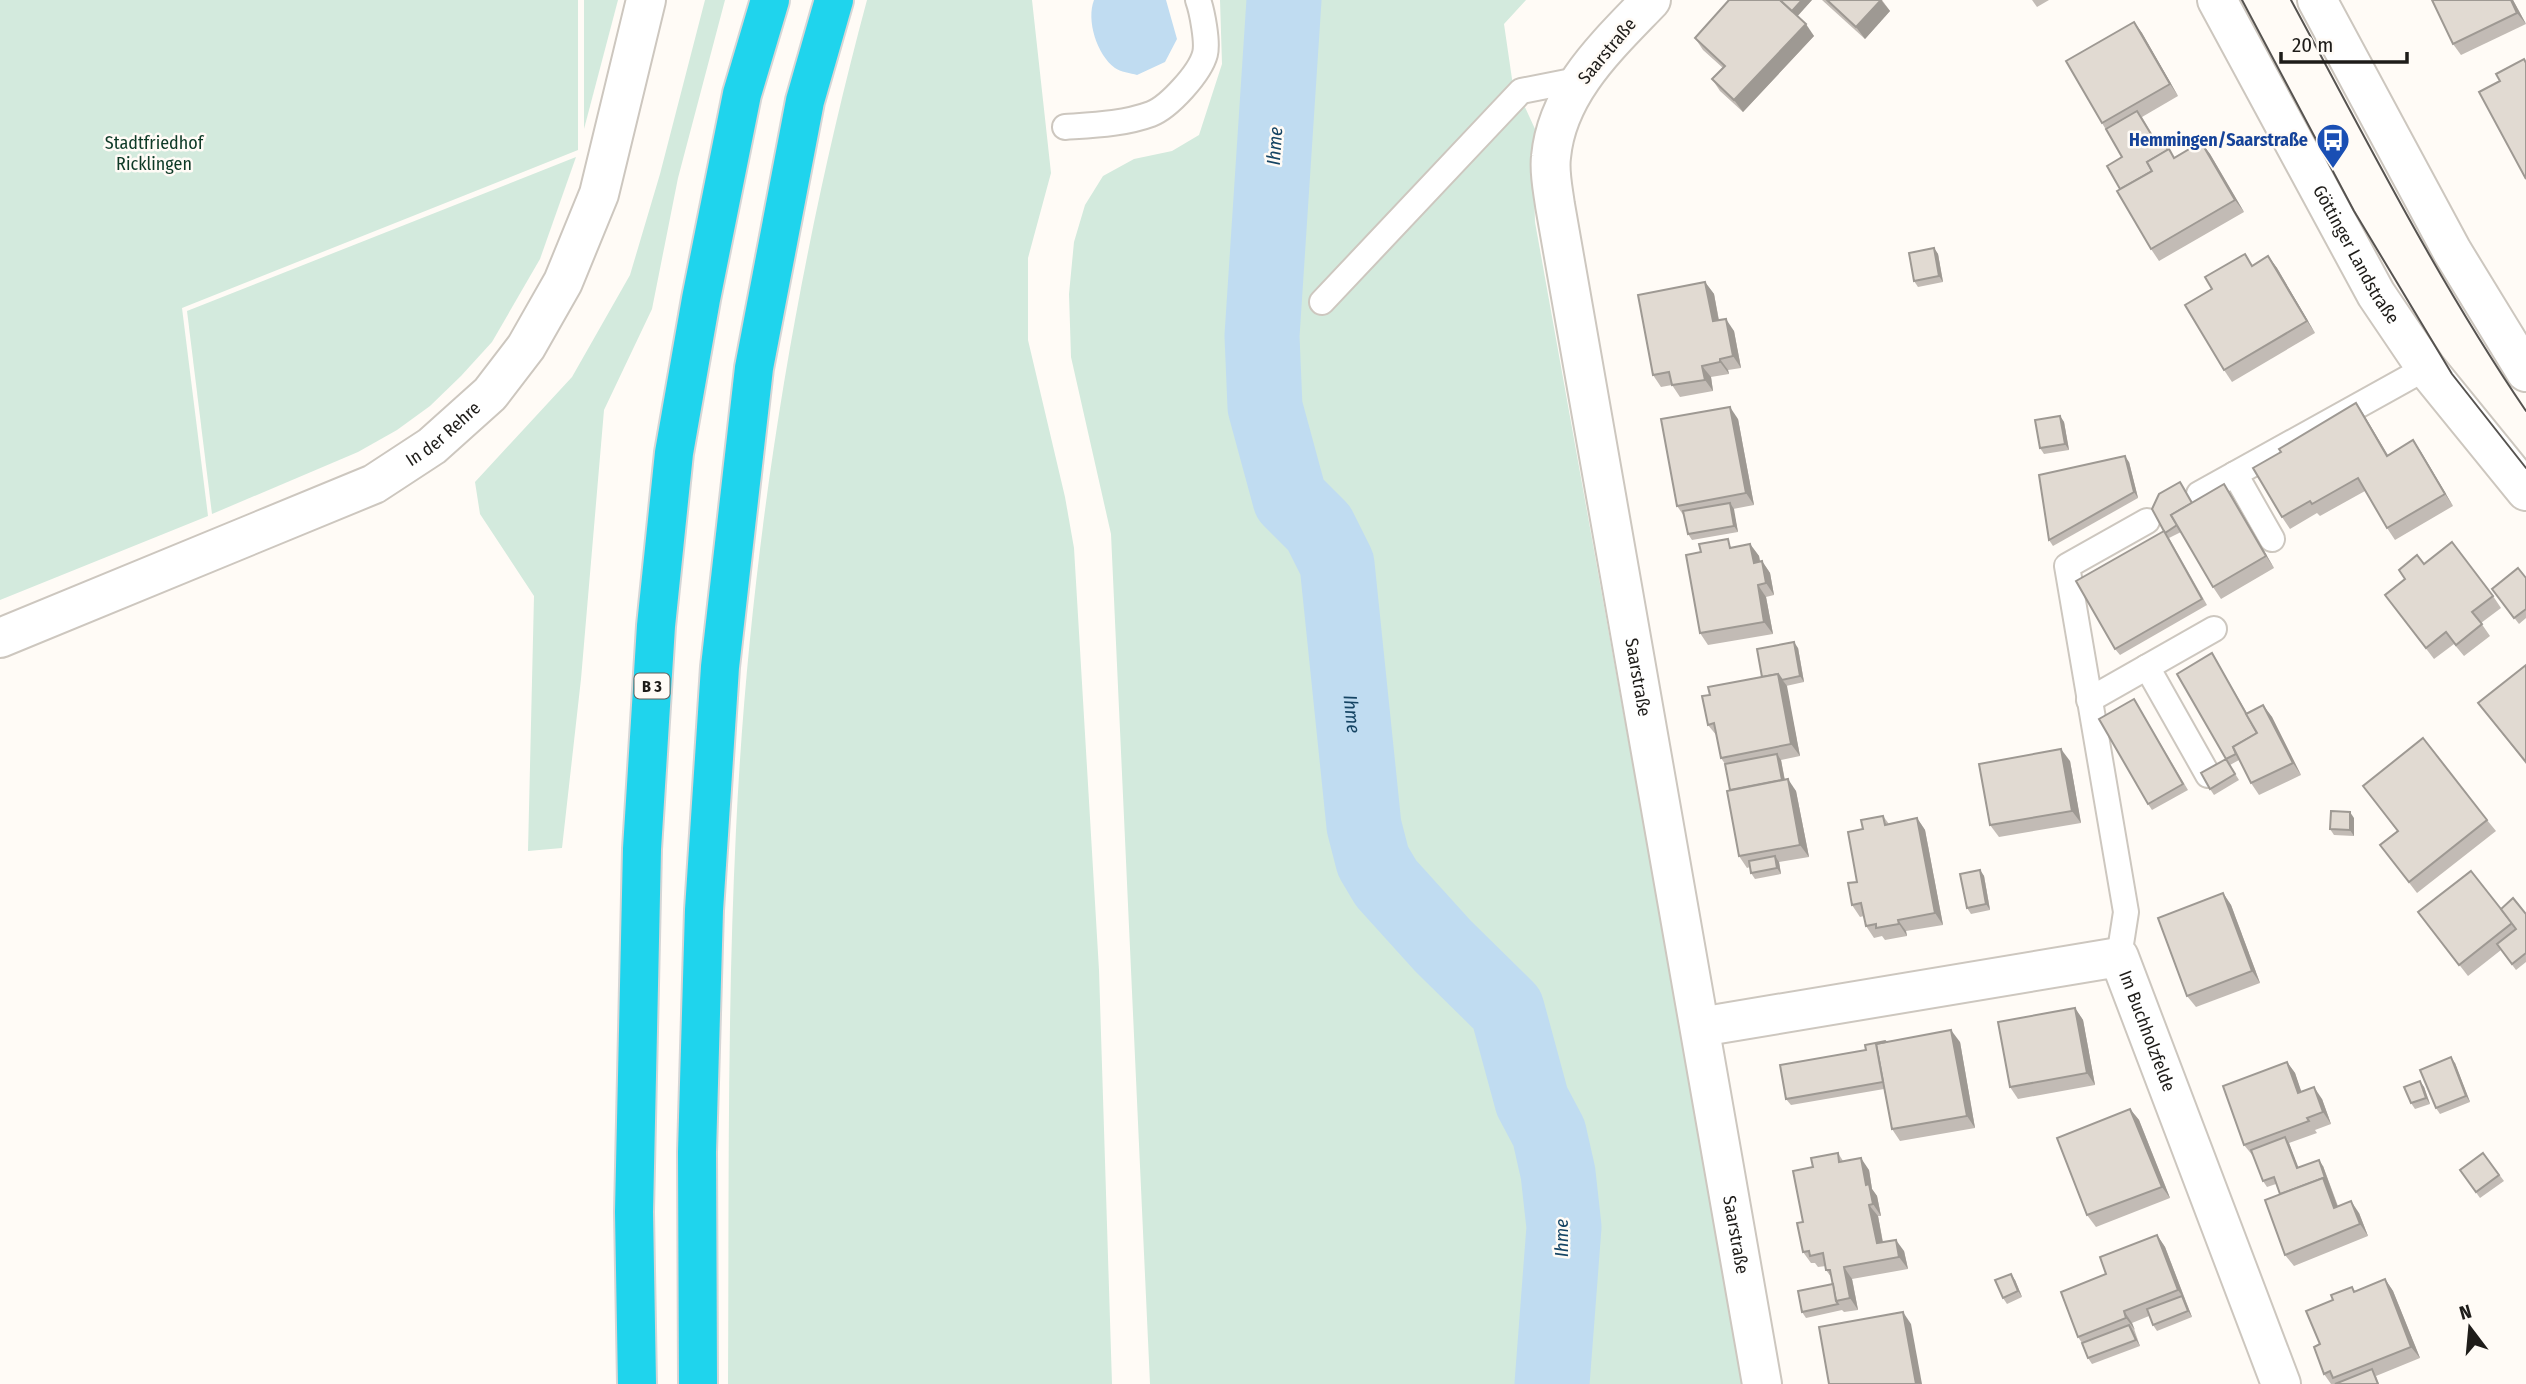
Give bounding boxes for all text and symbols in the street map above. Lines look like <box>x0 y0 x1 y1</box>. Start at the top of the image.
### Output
street label: Saarstraße <box>1573 14 1641 88</box>
scale bar <box>2281 21 2407 65</box>
text: 20 m <box>2292 32 2333 58</box>
bus stop icon: Hemmingen/Saarstraße <box>2314 121 2352 170</box>
water label: Ihme <box>1262 126 1287 166</box>
place label: Hemmingen/Saarstraße <box>2129 129 2308 151</box>
park label: Stadtfriedhof Ricklingen <box>105 132 205 175</box>
street label: Göttinger Landstraße <box>2308 181 2404 328</box>
street label: In der Rehre <box>402 397 485 471</box>
street label: Saarstraße <box>1620 636 1656 718</box>
road number: B 3 <box>634 674 670 698</box>
water label: Ihme <box>1339 694 1365 734</box>
street label: Im Buchholzfelde <box>2114 967 2180 1095</box>
street label: Saarstraße <box>1718 1194 1754 1276</box>
water label: Ihme <box>1550 1219 1573 1257</box>
north arrow <box>2435 1293 2505 1363</box>
text: N <box>2457 1300 2474 1325</box>

